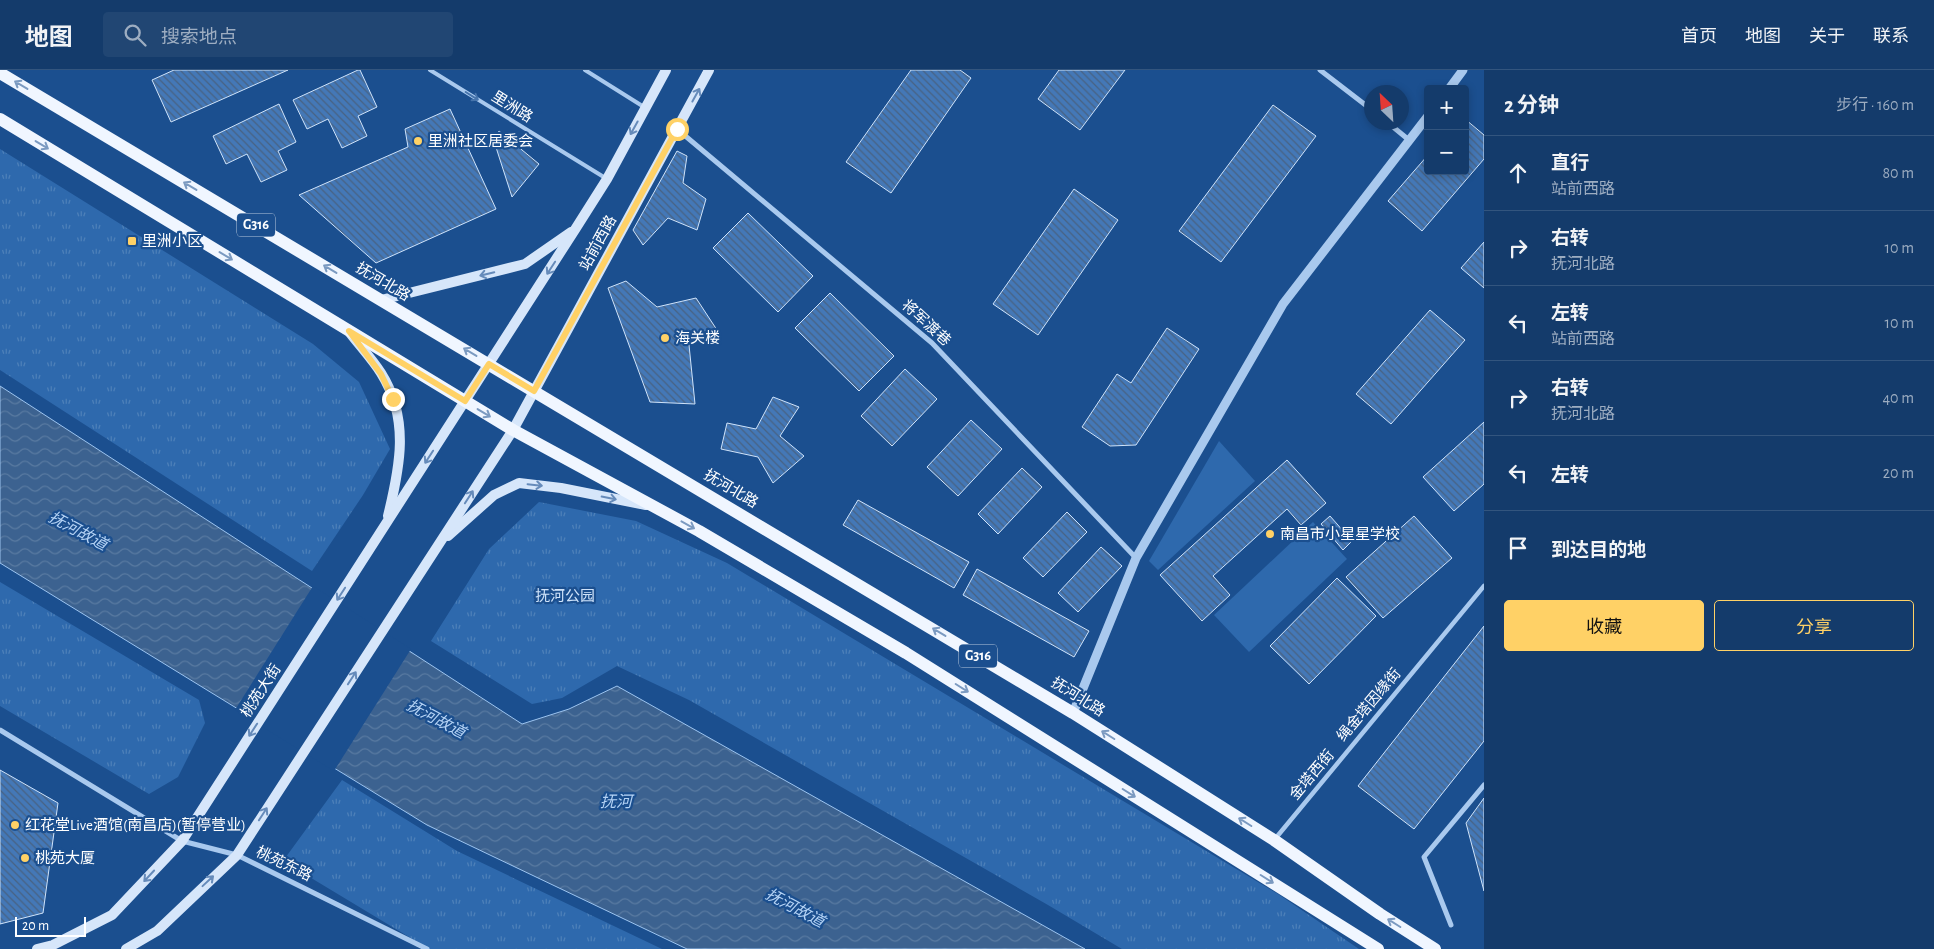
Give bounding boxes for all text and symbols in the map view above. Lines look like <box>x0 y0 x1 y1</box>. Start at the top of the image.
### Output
search box <box>103 12 453 57</box>
icon: search <box>121 21 149 49</box>
text: 地图 <box>25 26 73 50</box>
text: 搜索地点 <box>161 28 237 47</box>
text: 首页 <box>1681 28 1717 46</box>
text: 地图 <box>1745 28 1781 46</box>
text: 关于 <box>1809 28 1845 46</box>
text: 联系 <box>1873 28 1909 46</box>
one-way arrow <box>14 80 28 90</box>
north arrow <box>1364 85 1409 130</box>
map controls <box>1424 85 1469 175</box>
button: + <box>1424 85 1469 130</box>
street label: 里洲路 <box>489 87 536 125</box>
one-way arrow <box>691 89 701 103</box>
one-way arrow <box>464 91 478 101</box>
text: 2 分钟 <box>1504 95 1559 116</box>
text: 步行 · 160 m <box>1836 97 1914 113</box>
route start <box>666 118 689 141</box>
one-way arrow <box>629 121 639 135</box>
button: − <box>1424 130 1469 175</box>
place label: 里洲社区居委会 <box>428 132 533 149</box>
marker: 里洲社区居委会 <box>412 135 424 147</box>
one-way arrow <box>34 140 48 150</box>
text: 直行 <box>1551 154 1589 173</box>
icon: ahead <box>1504 159 1532 187</box>
text: 80 m <box>1883 165 1914 181</box>
one-way arrow <box>184 181 198 191</box>
text: 站前西路 <box>1551 181 1615 197</box>
street label: 站前西路 <box>576 213 619 273</box>
road number: G316 <box>237 214 275 236</box>
text: 右转 <box>1551 229 1589 248</box>
place label: 里洲小区 <box>142 232 202 249</box>
icon: right <box>1504 234 1532 262</box>
marker: 里洲小区 <box>126 235 138 247</box>
text: 10 m <box>1885 240 1914 256</box>
one-way arrow <box>218 252 232 262</box>
text: 抚河北路 <box>1551 256 1615 272</box>
street label: 抚河北路 <box>353 258 414 304</box>
one-way arrow <box>545 260 555 274</box>
one-way arrow <box>324 264 338 274</box>
one-way arrow <box>480 269 496 279</box>
street label: 将军渡巷 <box>899 297 954 349</box>
text: 左转 <box>1551 304 1589 323</box>
icon: left <box>1504 309 1532 337</box>
text: 10 m <box>1885 315 1914 331</box>
place label: 海关楼 <box>675 330 720 346</box>
text: 站前西路 <box>1551 331 1615 347</box>
marker: 海关楼 <box>659 332 671 344</box>
one-way arrow <box>463 347 477 357</box>
text: 右转 <box>1551 379 1589 398</box>
icon: right <box>1504 384 1532 412</box>
route end <box>382 388 405 411</box>
text: 40 m <box>1882 390 1914 406</box>
text: 抚河北路 <box>1551 406 1615 422</box>
one-way arrow <box>477 408 491 418</box>
one-way arrow <box>424 450 434 464</box>
icon: left <box>1504 459 1532 487</box>
street label: 抚河北路 <box>701 465 762 511</box>
text: 20 m <box>1883 465 1914 481</box>
text: 左转 <box>1551 466 1589 485</box>
one-way arrow <box>527 480 543 490</box>
one-way arrow <box>464 491 474 505</box>
one-way arrow <box>600 494 616 503</box>
water label: 抚河故道 <box>46 508 112 554</box>
one-way arrow <box>681 520 695 530</box>
place label: 南昌市小星星学校 <box>1280 525 1400 542</box>
marker: 南昌市小星星学校 <box>1264 528 1276 540</box>
icon: arrive <box>1504 534 1532 562</box>
text: 到达目的地 <box>1551 541 1646 560</box>
one-way arrow <box>336 586 346 600</box>
park label: 抚河公园 <box>535 588 595 604</box>
button: 收藏 <box>1504 600 1704 651</box>
button: 分享 <box>1714 600 1914 651</box>
one-way arrow <box>932 627 946 637</box>
road number: G316 <box>959 644 997 668</box>
street label: 桃苑大街 <box>238 661 284 720</box>
street label: 绳金塔因缘街 <box>1334 665 1404 744</box>
one-way arrow <box>347 671 357 685</box>
street label: 抚河北路 <box>1049 673 1108 719</box>
one-way arrow <box>954 683 968 693</box>
water label: 抚河故道 <box>404 696 470 742</box>
one-way arrow <box>248 723 258 737</box>
one-way arrow <box>1101 729 1115 739</box>
street label: 金塔西街 <box>1286 747 1337 803</box>
one-way arrow <box>1122 788 1136 798</box>
water label: 抚河 <box>600 793 635 810</box>
one-way arrow <box>258 807 268 821</box>
place label: 红花堂Live酒馆(南昌店)(暂停营业) <box>25 816 246 833</box>
one-way arrow <box>1238 816 1252 827</box>
marker: 红花堂Live酒馆(南昌店)(暂停营业) <box>9 819 21 831</box>
street label: 桃苑东路 <box>254 843 315 884</box>
place label: 桃苑大厦 <box>35 850 95 866</box>
marker: 桃苑大厦 <box>19 852 31 864</box>
one-way arrow <box>143 870 155 883</box>
one-way arrow <box>202 875 215 887</box>
one-way arrow <box>1259 875 1273 885</box>
water label: 抚河故道 <box>763 885 829 931</box>
scale bar <box>15 914 86 937</box>
one-way arrow <box>1387 918 1401 928</box>
text: 20 m <box>22 919 49 933</box>

